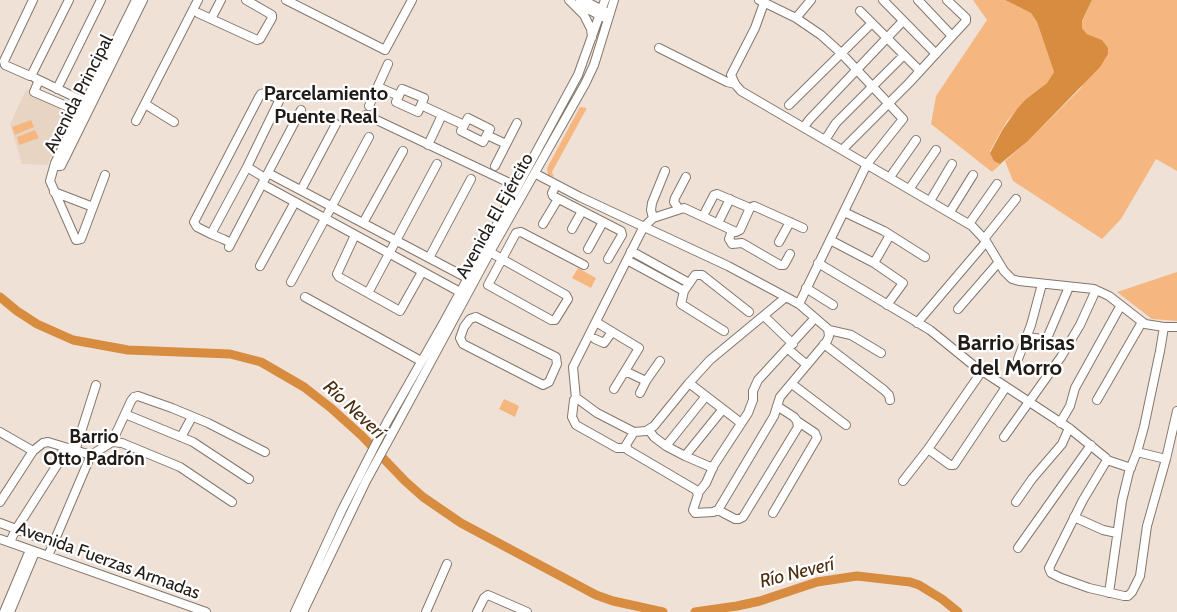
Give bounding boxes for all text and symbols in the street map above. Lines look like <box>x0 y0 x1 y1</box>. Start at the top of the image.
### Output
street label: Avenida Principal <box>40 31 118 157</box>
district label: Parcelamiento Puente Real <box>264 82 388 129</box>
street label: Avenida El Ejército <box>452 150 538 282</box>
district label: Barrio Brisas del Morro <box>957 331 1075 382</box>
water label: Río Neverí <box>318 376 390 444</box>
district label: Barrio Otto Padrón <box>43 426 145 470</box>
street label: Avenida Fuerzas Armadas <box>13 518 203 604</box>
water label: Río Neverí <box>757 553 837 593</box>

